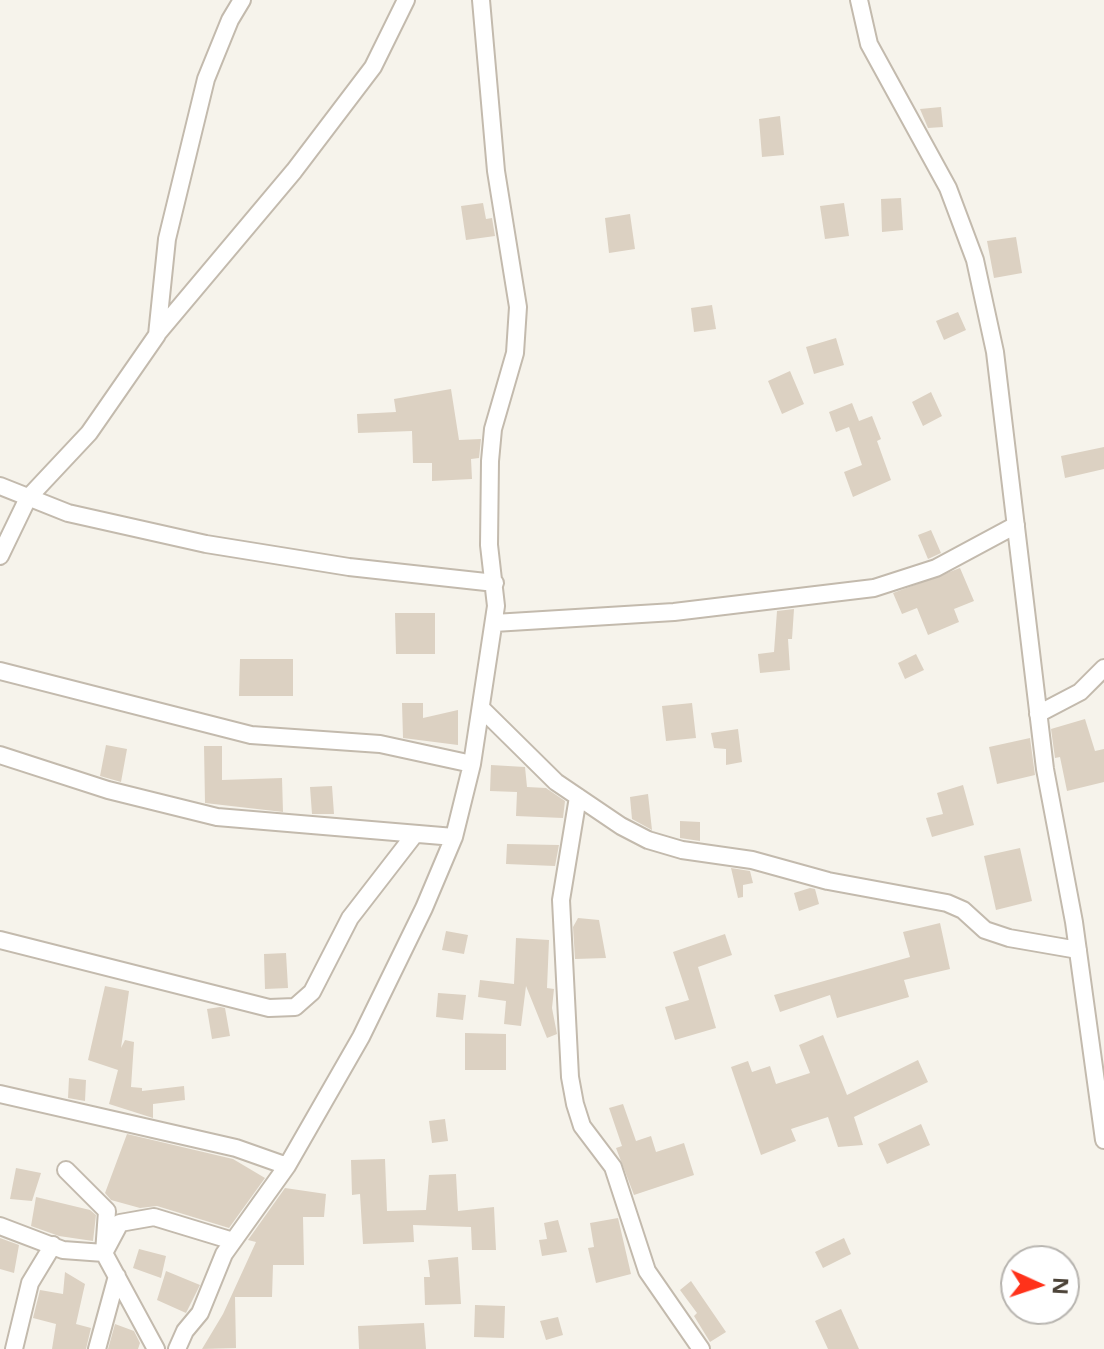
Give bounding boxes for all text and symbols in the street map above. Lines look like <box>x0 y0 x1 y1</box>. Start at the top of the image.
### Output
north arrow <box>1000 1245 1080 1325</box>
text: N <box>1047 1276 1077 1296</box>

